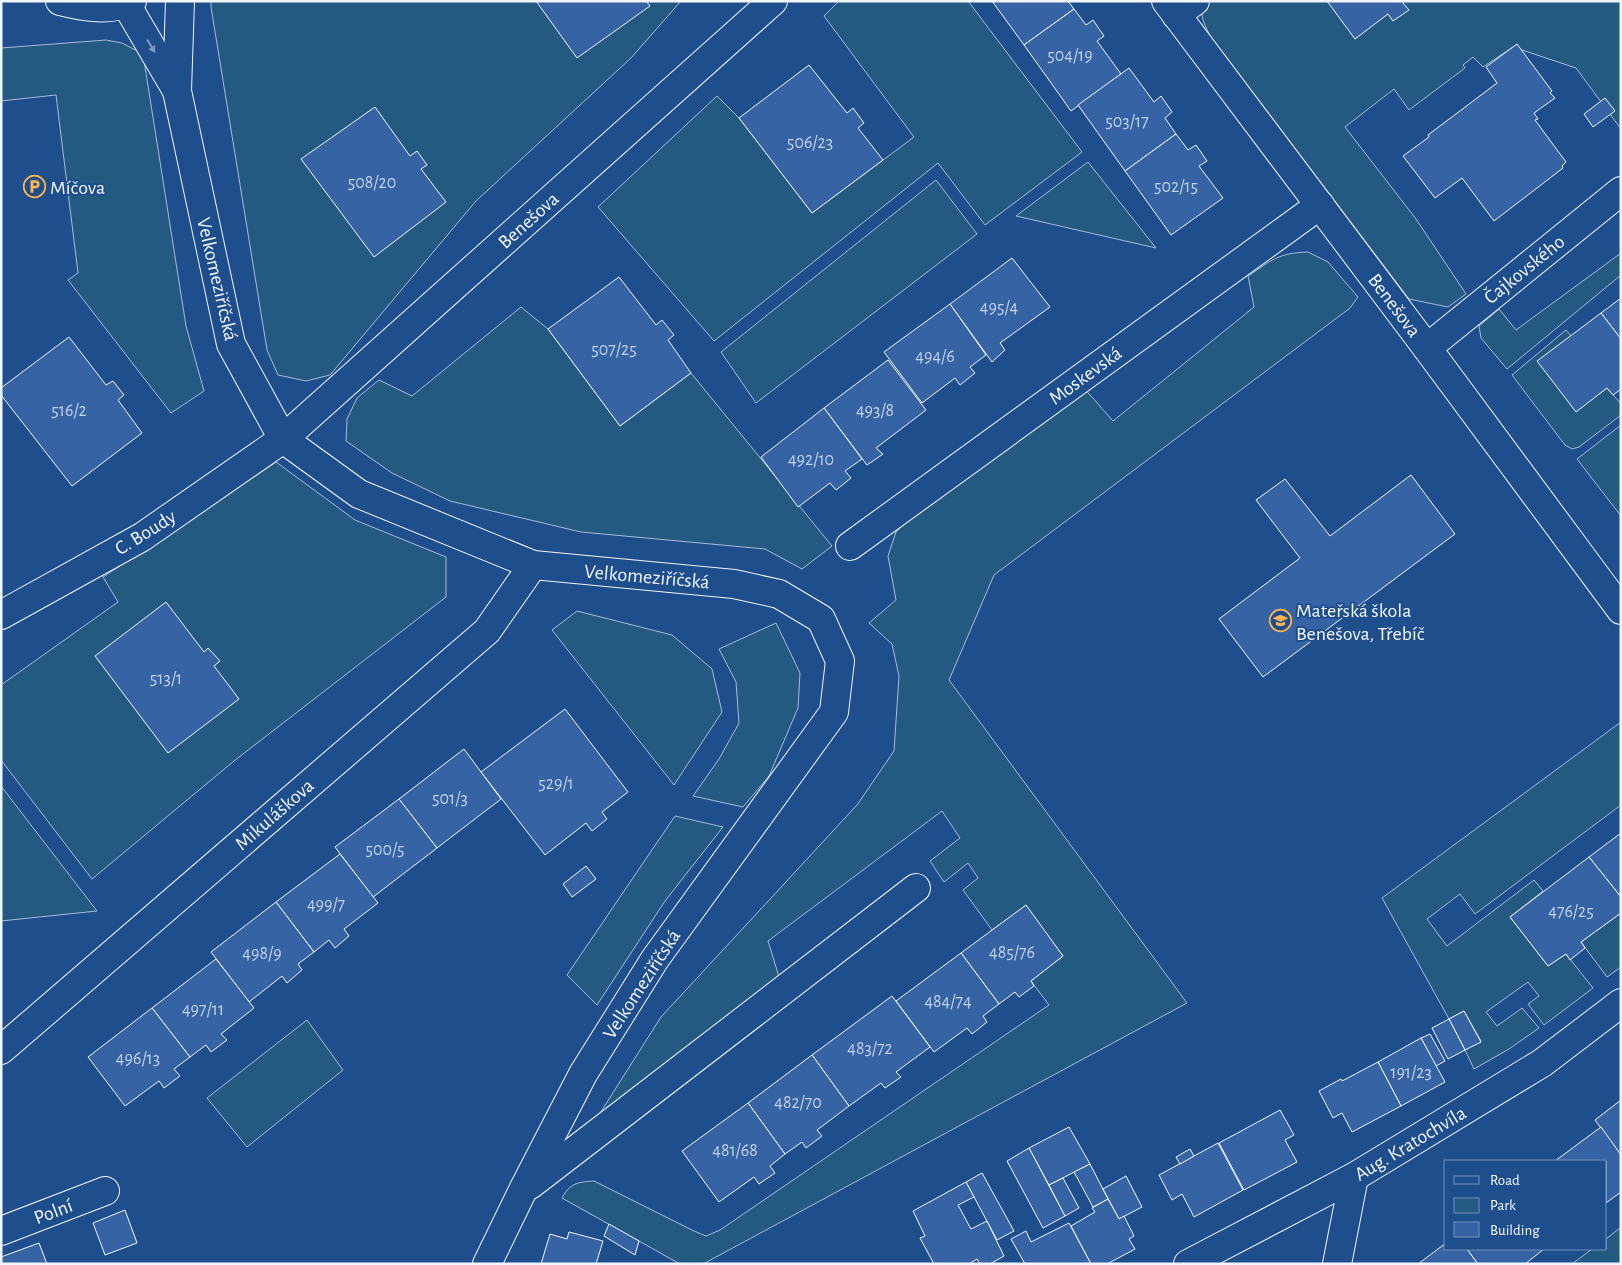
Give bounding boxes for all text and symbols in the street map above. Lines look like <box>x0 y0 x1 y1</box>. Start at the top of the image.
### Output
one-way arrow <box>146 40 155 53</box>
house number: 504/19 <box>1047 47 1093 65</box>
house number: 503/17 <box>1105 113 1149 131</box>
house number: 506/23 <box>787 134 833 152</box>
house number: 508/20 <box>348 174 396 192</box>
parking icon: Míčova <box>22 175 46 199</box>
place label: Míčova <box>50 178 105 198</box>
house number: 502/15 <box>1154 178 1198 196</box>
street label: Benešova <box>495 189 563 253</box>
street label: Velkomeziříčská <box>193 216 241 343</box>
street label: Čajkovského <box>1480 231 1569 308</box>
street label: Benešova <box>1364 270 1424 341</box>
house number: 495/4 <box>980 299 1019 317</box>
house number: 507/25 <box>591 341 637 359</box>
street label: Moskevská <box>1046 343 1126 409</box>
house number: 494/6 <box>915 348 955 366</box>
house number: 516/2 <box>51 402 87 420</box>
house number: 493/8 <box>856 402 894 420</box>
house number: 492/10 <box>788 451 834 469</box>
street label: C. Boudy <box>112 506 180 559</box>
street label: Velkomeziříčská <box>583 562 710 592</box>
place label: Mateřská škola Benešova, Třebíč <box>1296 601 1425 644</box>
school or university icon: Mateřská škola Benešova, Třebíč <box>1268 609 1292 633</box>
house number: 513/1 <box>150 670 182 688</box>
street label: Mikuláškova <box>231 775 318 854</box>
house number: 529/1 <box>538 775 574 793</box>
house number: 501/3 <box>432 790 468 808</box>
house number: 500/5 <box>365 841 405 859</box>
house number: 499/7 <box>307 896 345 914</box>
house number: 476/25 <box>1548 903 1594 921</box>
street label: Velkomeziříčská <box>599 926 684 1043</box>
house number: 485/76 <box>989 944 1035 962</box>
house number: 498/9 <box>242 945 282 963</box>
house number: 484/74 <box>924 993 972 1011</box>
house number: 497/11 <box>182 1001 224 1019</box>
house number: 483/72 <box>847 1040 893 1058</box>
house number: 496/13 <box>116 1050 160 1068</box>
house number: 191/23 <box>1390 1064 1432 1082</box>
house number: 482/70 <box>774 1094 822 1112</box>
street label: Aug. Kratochvíla <box>1351 1103 1470 1185</box>
house number: 481/68 <box>712 1142 758 1160</box>
legend <box>1444 1160 1607 1250</box>
text: Road <box>1490 1173 1520 1188</box>
street label: Polní <box>31 1195 76 1228</box>
text: Park <box>1490 1198 1516 1213</box>
text: Building <box>1490 1223 1540 1238</box>

